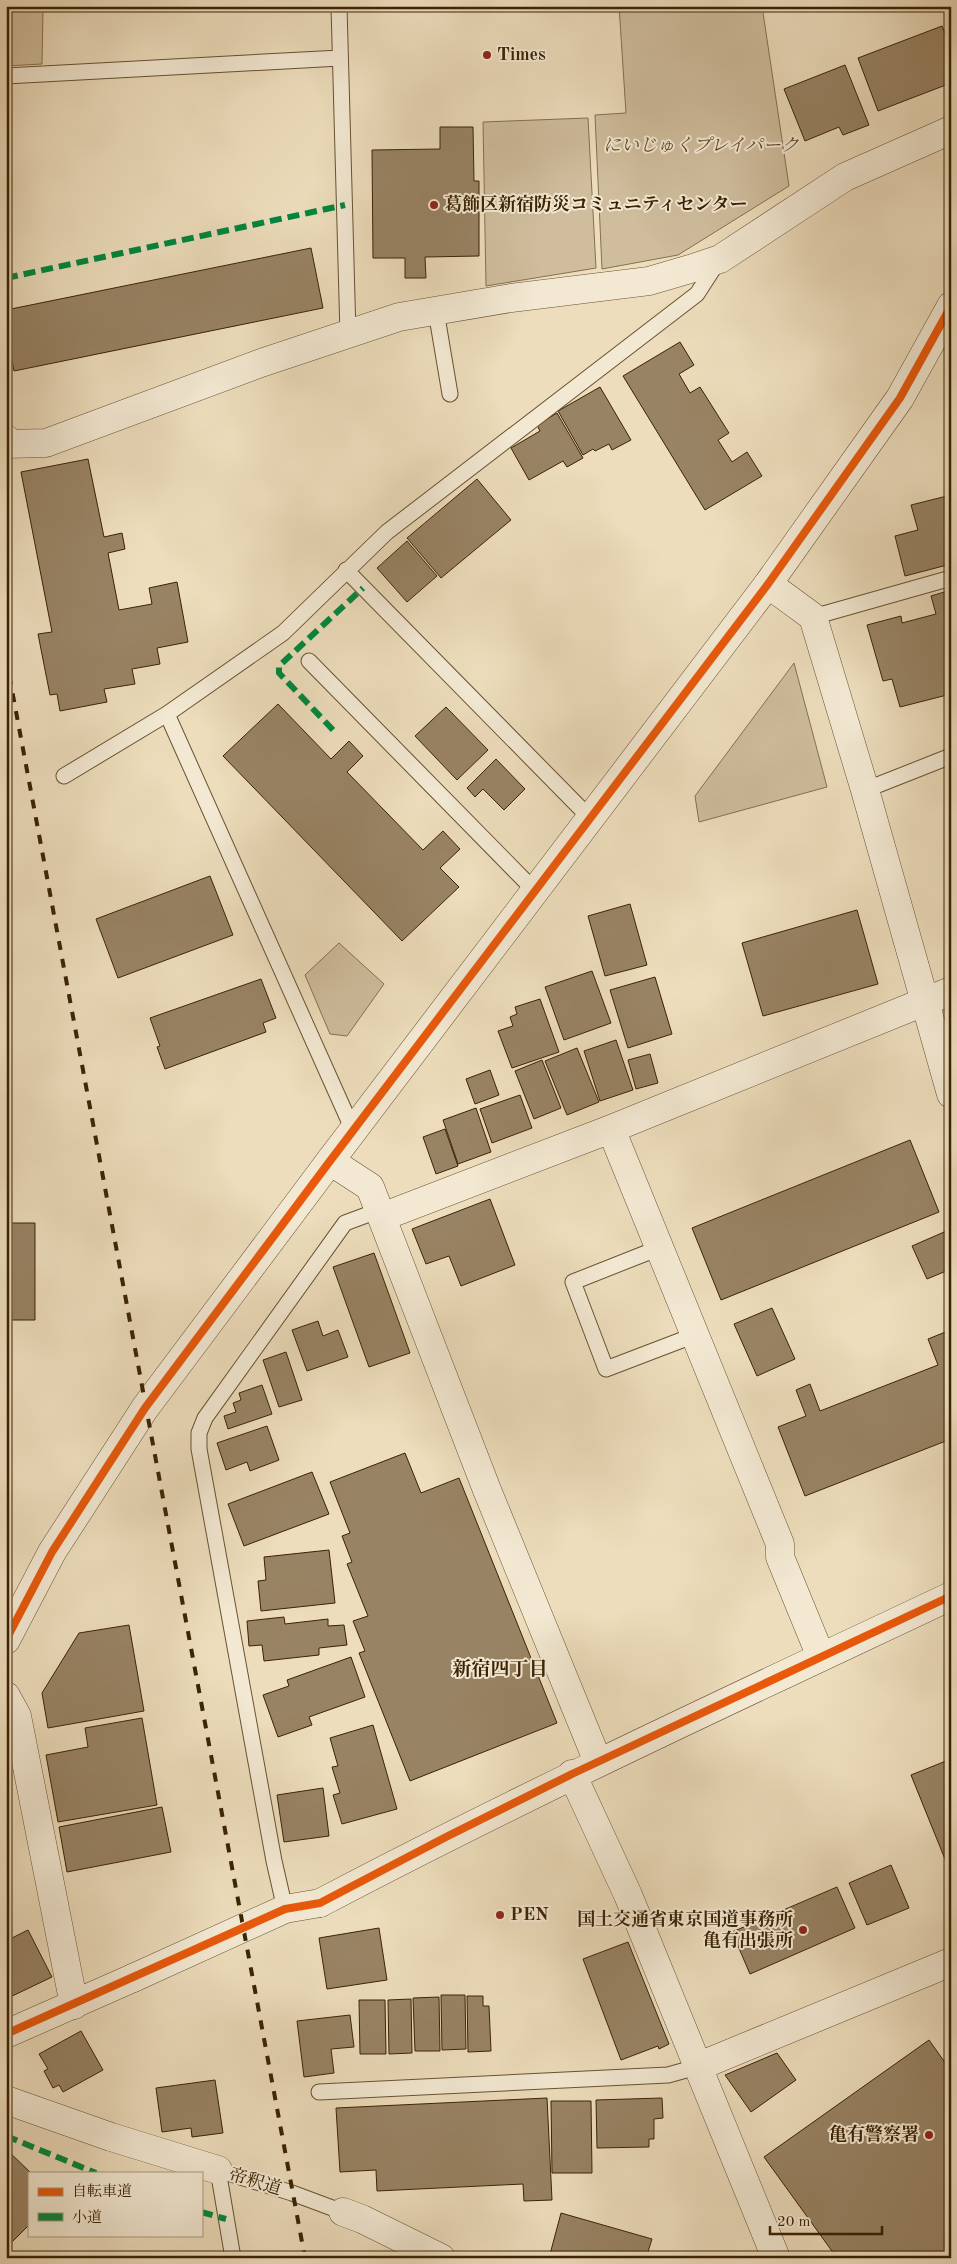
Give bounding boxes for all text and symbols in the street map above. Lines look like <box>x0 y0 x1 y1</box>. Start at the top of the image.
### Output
place label: Times <box>497 46 546 64</box>
marker: Times <box>481 49 493 61</box>
park label: にいじゅくプレイパーク <box>603 136 799 155</box>
place label: 葛飾区新宿防災コミュニティセンター <box>444 194 747 214</box>
marker: 葛飾区新宿防災コミュニティセンター <box>428 199 440 211</box>
district label: 新宿四丁目 <box>452 1658 548 1680</box>
place label: PEN <box>510 1906 549 1924</box>
marker: PEN <box>494 1909 506 1921</box>
place label: 国土交通省東京国道事務所 亀有出張所 <box>577 1909 793 1950</box>
marker: 国土交通省東京国道事務所 亀有出張所 <box>797 1924 809 1936</box>
place label: 亀有警察署 <box>829 2124 919 2144</box>
marker: 亀有警察署 <box>923 2129 935 2141</box>
street label: 帝釈道 <box>227 2164 284 2199</box>
legend <box>28 2172 202 2236</box>
text: 自転車道 <box>72 2183 132 2200</box>
scale bar <box>770 2204 882 2236</box>
text: 小道 <box>72 2209 102 2226</box>
text: 20 m <box>777 2215 811 2230</box>

